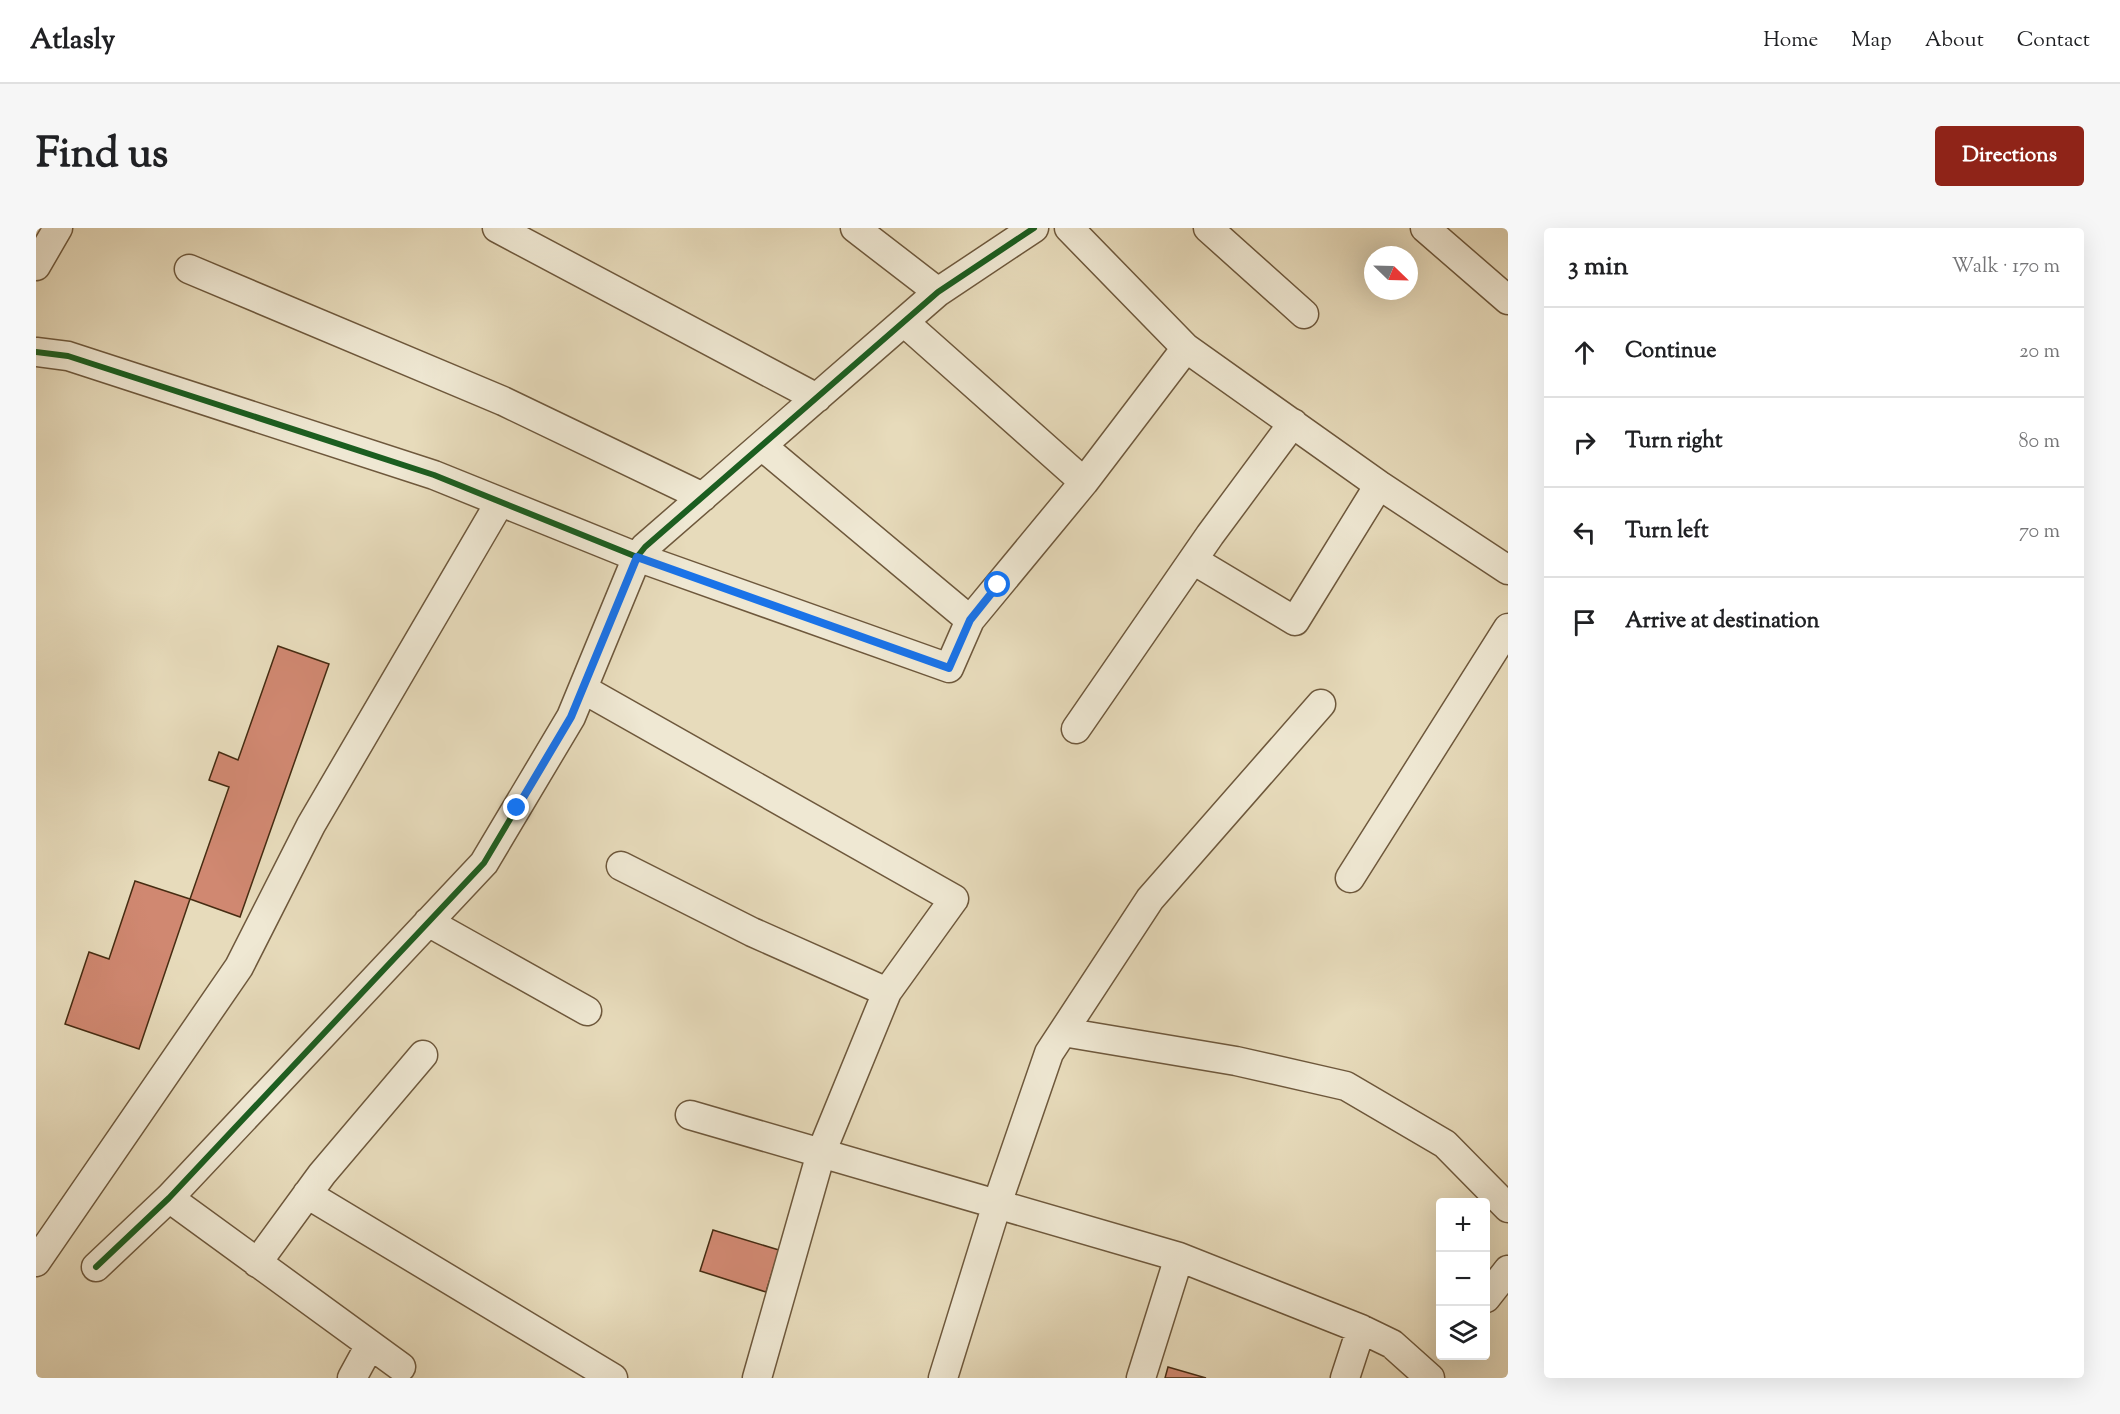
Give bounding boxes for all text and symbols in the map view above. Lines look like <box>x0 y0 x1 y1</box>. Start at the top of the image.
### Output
text: Atlasly <box>30 21 115 61</box>
text: Home <box>1763 26 1818 56</box>
text: Map <box>1851 26 1892 56</box>
text: About <box>1925 26 1984 56</box>
text: Contact <box>2017 26 2090 56</box>
text: Find us <box>36 126 168 186</box>
button: Directions <box>1935 126 2084 186</box>
north arrow <box>1364 246 1418 300</box>
text: 3 min <box>1568 249 1628 286</box>
text: Walk · 170 m <box>1952 253 2060 282</box>
icon: ahead <box>1568 336 1601 369</box>
text: Continue <box>1625 336 1716 368</box>
text: 20 m <box>2019 338 2060 367</box>
icon: right <box>1568 426 1601 459</box>
text: Turn right <box>1625 426 1722 458</box>
text: 80 m <box>2019 428 2060 457</box>
icon: left <box>1568 516 1601 549</box>
text: Turn left <box>1625 516 1708 548</box>
text: 70 m <box>2019 518 2060 547</box>
route start <box>984 571 1010 597</box>
icon: arrive <box>1568 606 1601 639</box>
text: Arrive at destination <box>1625 606 1820 638</box>
route end <box>503 794 529 820</box>
map controls <box>1436 1198 1490 1360</box>
button: + <box>1436 1198 1490 1252</box>
button: − <box>1436 1252 1490 1306</box>
button: layers <box>1436 1306 1490 1360</box>

